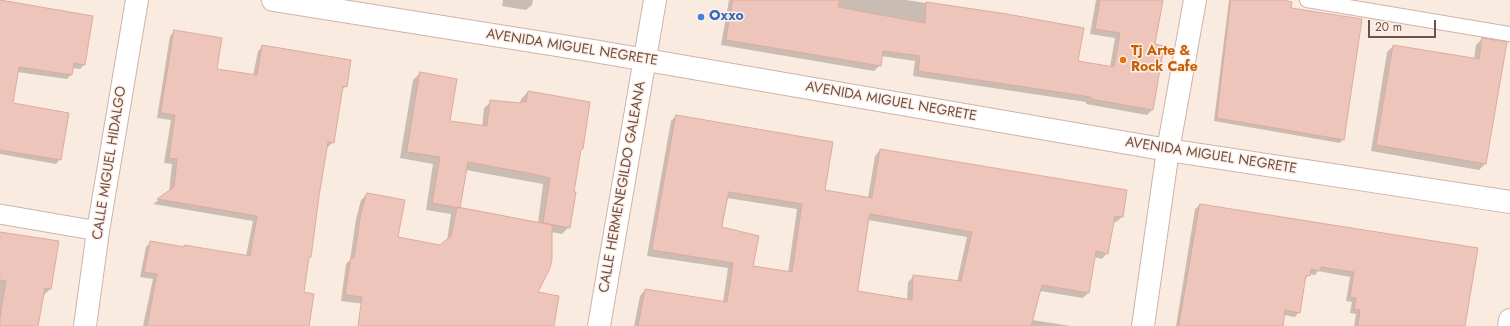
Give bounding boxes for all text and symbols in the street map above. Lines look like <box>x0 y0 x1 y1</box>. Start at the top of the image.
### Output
place label: Oxxo <box>709 9 744 25</box>
marker: Oxxo <box>696 12 706 22</box>
scale bar <box>1370 12 1438 38</box>
text: 20 m <box>1375 18 1402 36</box>
street label: AVENIDA MIGUEL NEGRETE <box>485 26 659 70</box>
place label: Tj Arte & Rock Cafe <box>1131 44 1198 76</box>
marker: Tj Arte & Rock Cafe <box>1118 55 1128 65</box>
street label: AVENIDA MIGUEL NEGRETE <box>804 79 978 125</box>
street label: CALLE HERMENEGILDO GALEANA <box>596 80 650 294</box>
street label: CALLE MIGUEL HIDALGO <box>90 85 130 241</box>
street label: AVENIDA MIGUEL NEGRETE <box>1124 134 1298 178</box>

